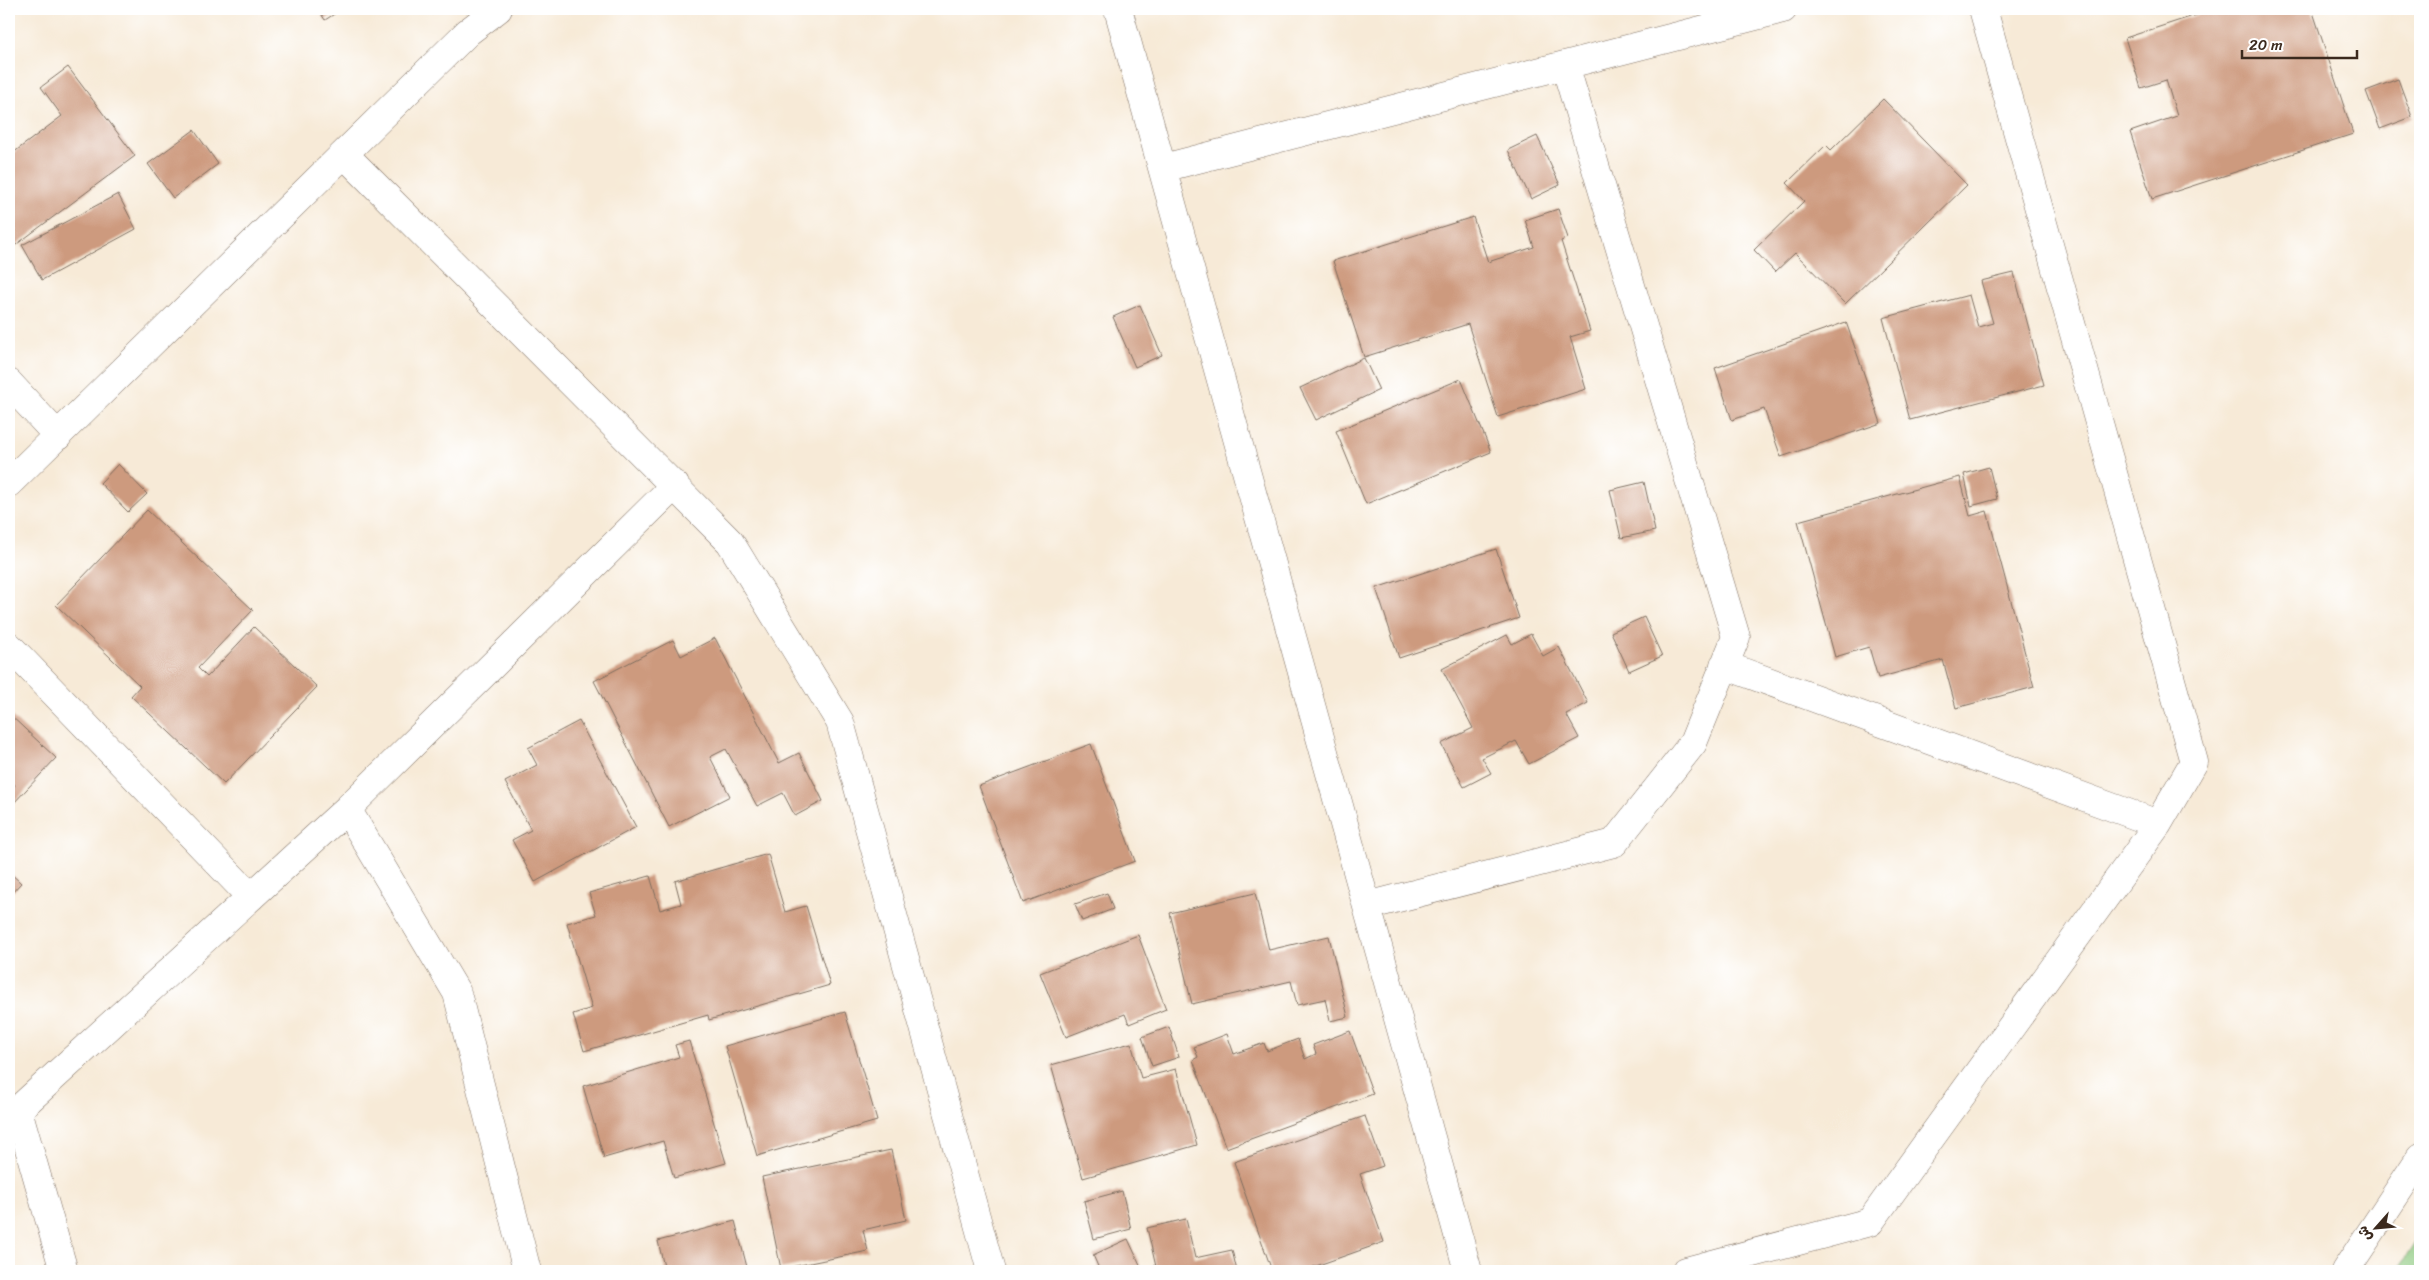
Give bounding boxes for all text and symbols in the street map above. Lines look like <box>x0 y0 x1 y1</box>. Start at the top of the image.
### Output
scale bar <box>2242 28 2356 60</box>
text: 20 m <box>2249 32 2283 58</box>
north arrow <box>2352 1202 2402 1252</box>
text: ش <box>2350 1221 2379 1246</box>

